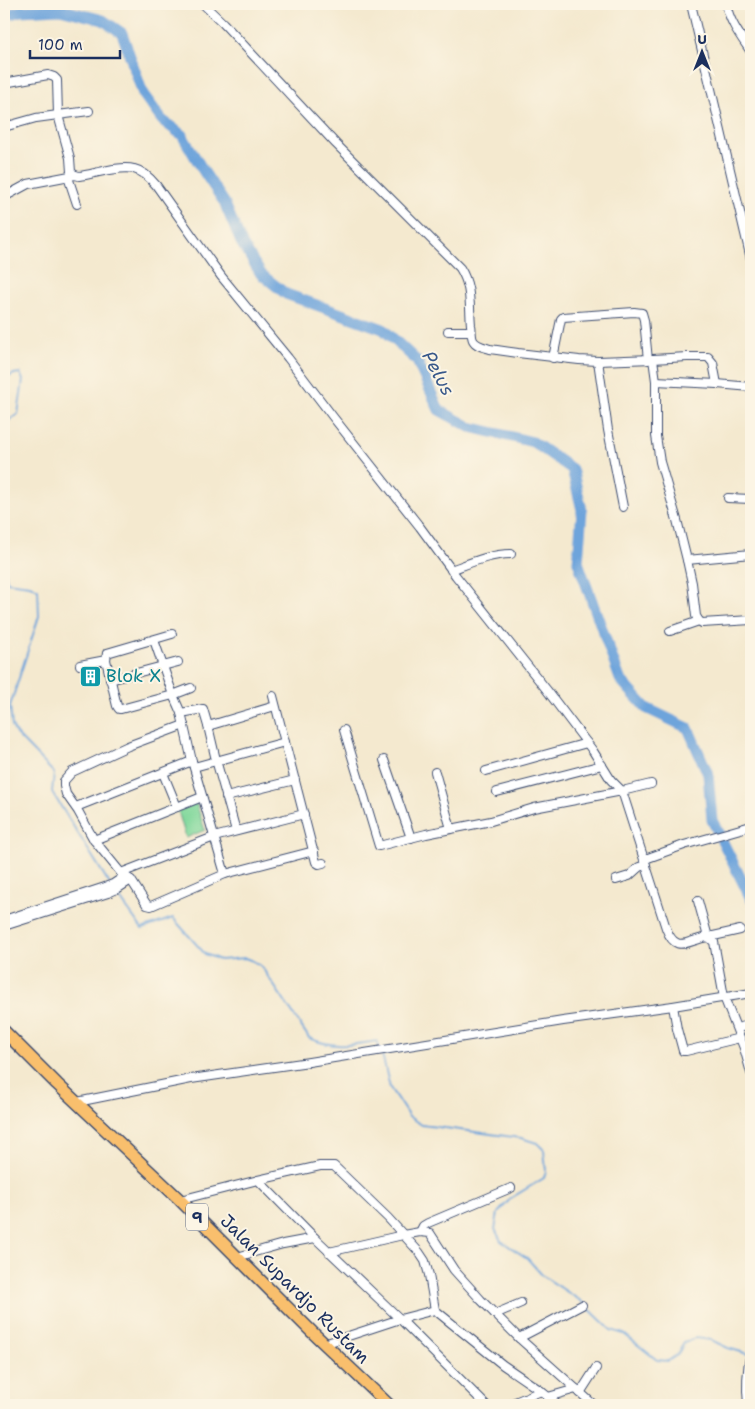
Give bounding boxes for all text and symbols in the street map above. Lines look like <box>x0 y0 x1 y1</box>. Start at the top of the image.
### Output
scale bar <box>30 28 120 60</box>
north arrow <box>678 28 728 78</box>
text: U <box>697 30 707 48</box>
text: 100 m <box>38 35 83 55</box>
water label: Pelus <box>416 346 461 400</box>
building icon: Blok X <box>78 664 102 688</box>
place label: Blok X <box>106 664 161 688</box>
road number: 9 <box>186 1204 208 1230</box>
street label: Jalan Supardjo Rustam <box>215 1209 375 1369</box>

